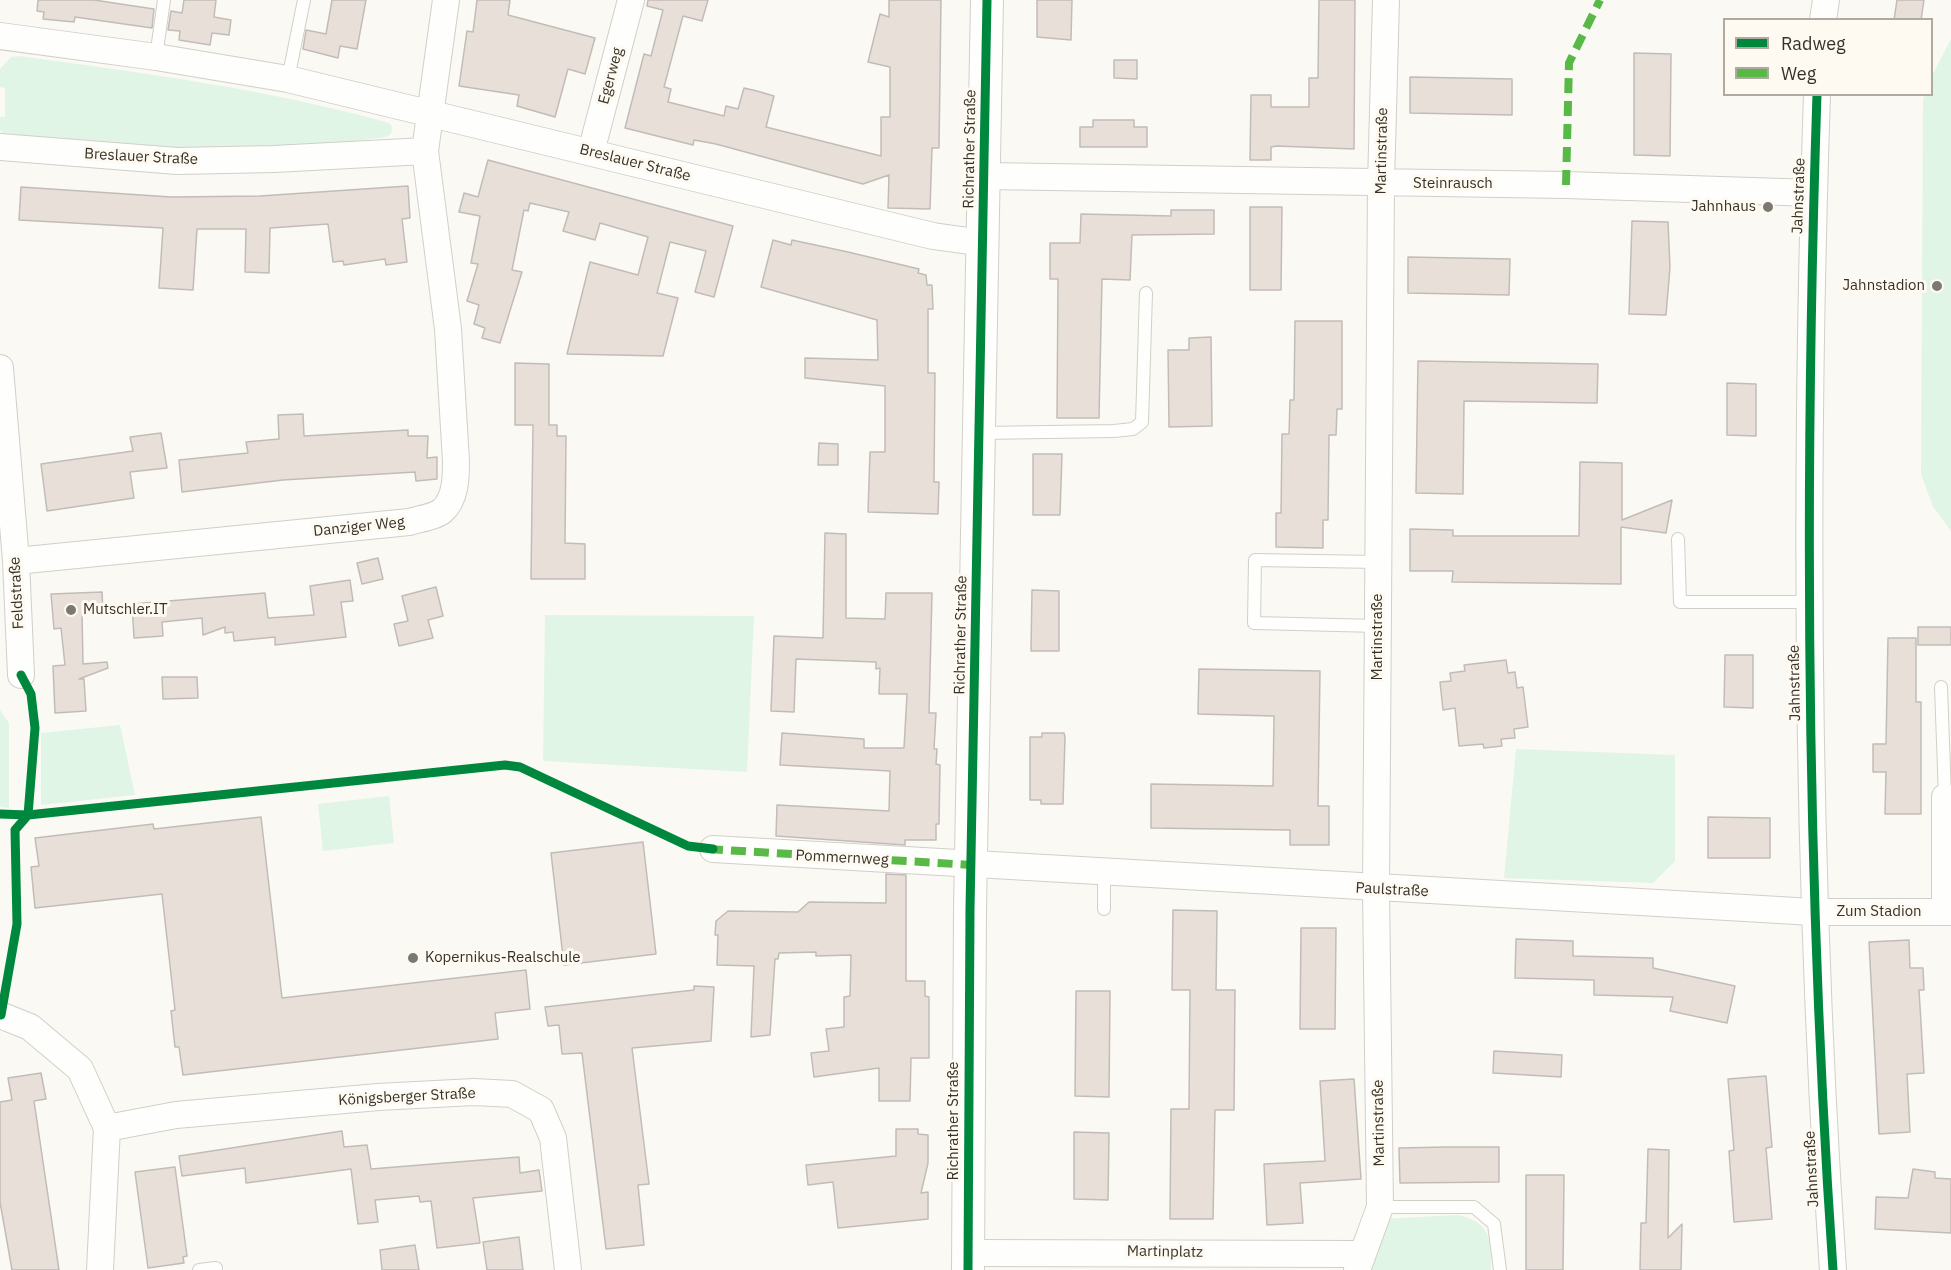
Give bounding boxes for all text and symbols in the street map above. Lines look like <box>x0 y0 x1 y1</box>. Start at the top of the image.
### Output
legend <box>1723 18 1933 96</box>
text: Radweg <box>1781 32 1846 55</box>
street label: Egerweg <box>595 46 627 106</box>
text: Weg <box>1781 62 1816 85</box>
street label: Richrather Straße <box>960 89 980 209</box>
street label: Martinstraße <box>1372 107 1392 195</box>
street label: Breslauer Straße <box>578 140 692 186</box>
street label: Breslauer Straße <box>84 145 198 169</box>
street label: Jahnstraße <box>1789 157 1809 235</box>
street label: Steinrausch <box>1413 175 1493 193</box>
place label: Jahnhaus <box>1691 198 1756 216</box>
marker: Jahnhaus <box>1761 200 1775 214</box>
place label: Jahnstadion <box>1842 277 1925 295</box>
marker: Jahnstadion <box>1930 279 1944 293</box>
street label: Danziger Weg <box>312 513 406 541</box>
street label: Feldstraße <box>6 556 28 630</box>
street label: Richrather Straße <box>951 575 971 695</box>
street label: Martinstraße <box>1369 593 1387 681</box>
place label: Mutschler.IT <box>83 601 168 619</box>
marker: Mutschler.IT <box>64 603 78 617</box>
street label: Jahnstraße <box>1785 645 1805 721</box>
street label: Pommernweg <box>795 847 889 869</box>
street label: Paulstraße <box>1355 879 1429 901</box>
street label: Zum Stadion <box>1836 903 1922 921</box>
place label: Kopernikus-Realschule <box>425 949 581 967</box>
marker: Kopernikus-Realschule <box>406 951 420 965</box>
street label: Richrather Straße <box>945 1061 963 1181</box>
street label: Martinstraße <box>1369 1079 1389 1167</box>
street label: Königsberger Straße <box>338 1084 476 1110</box>
street label: Jahnstraße <box>1801 1130 1823 1208</box>
street label: Martinplatz <box>1127 1242 1203 1262</box>

